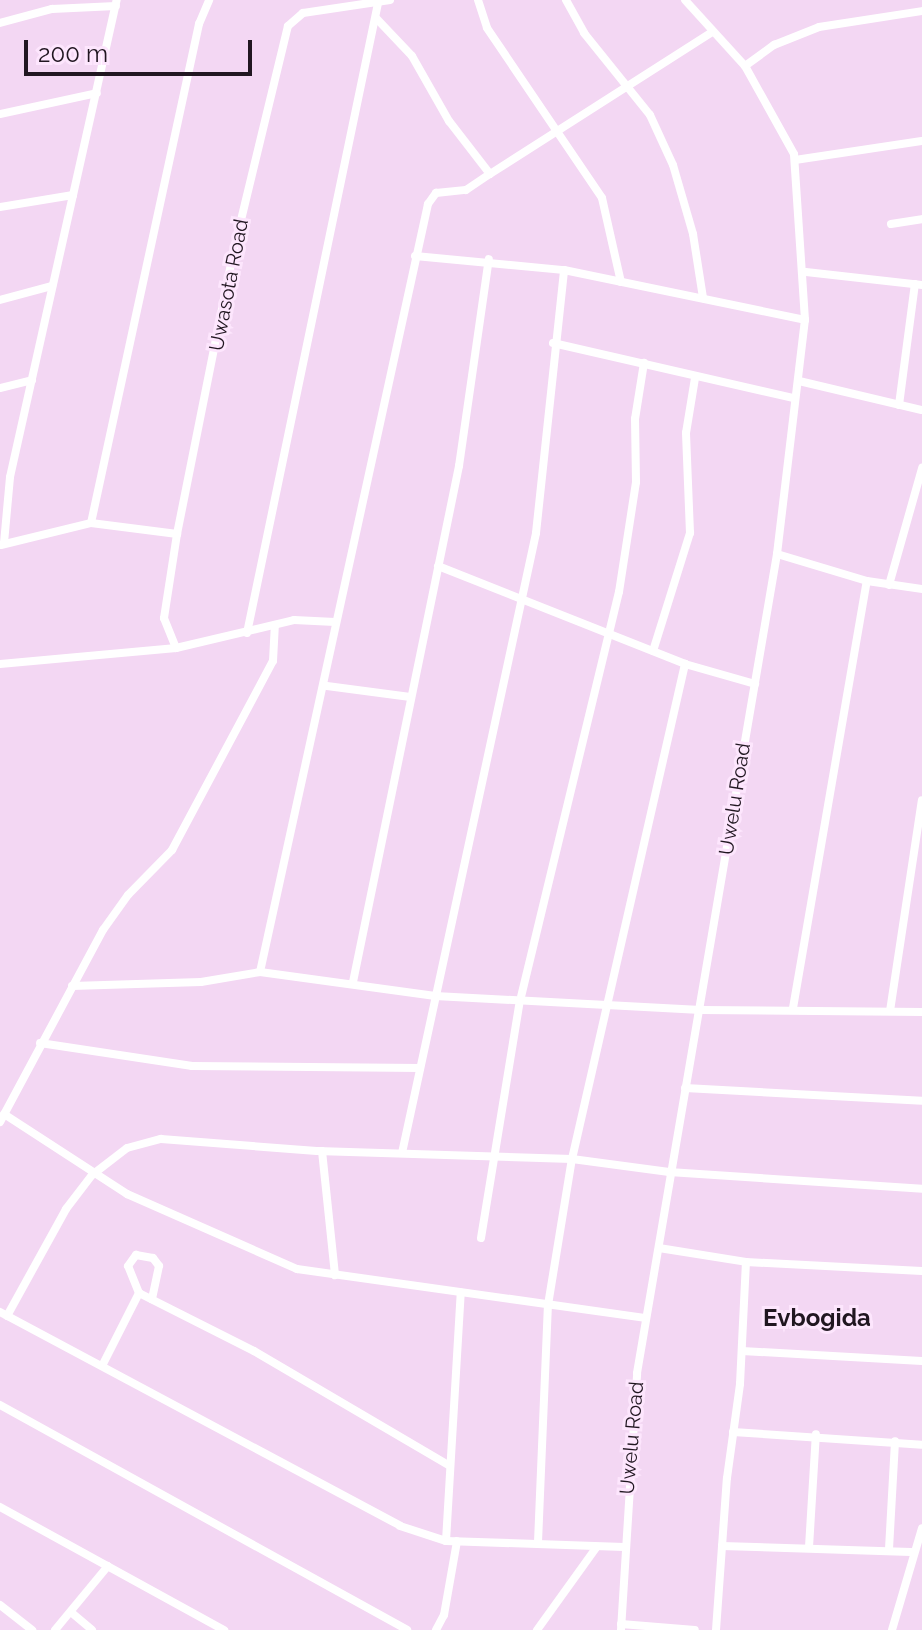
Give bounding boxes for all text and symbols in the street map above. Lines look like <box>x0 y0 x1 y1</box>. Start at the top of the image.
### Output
scale bar <box>28 24 256 74</box>
text: 200 m <box>38 39 108 68</box>
street label: Uwasota Road <box>204 217 254 353</box>
street label: Uwelu Road <box>714 741 756 857</box>
district label: Evbogida <box>763 1304 871 1332</box>
street label: Uwelu Road <box>615 1381 649 1495</box>

